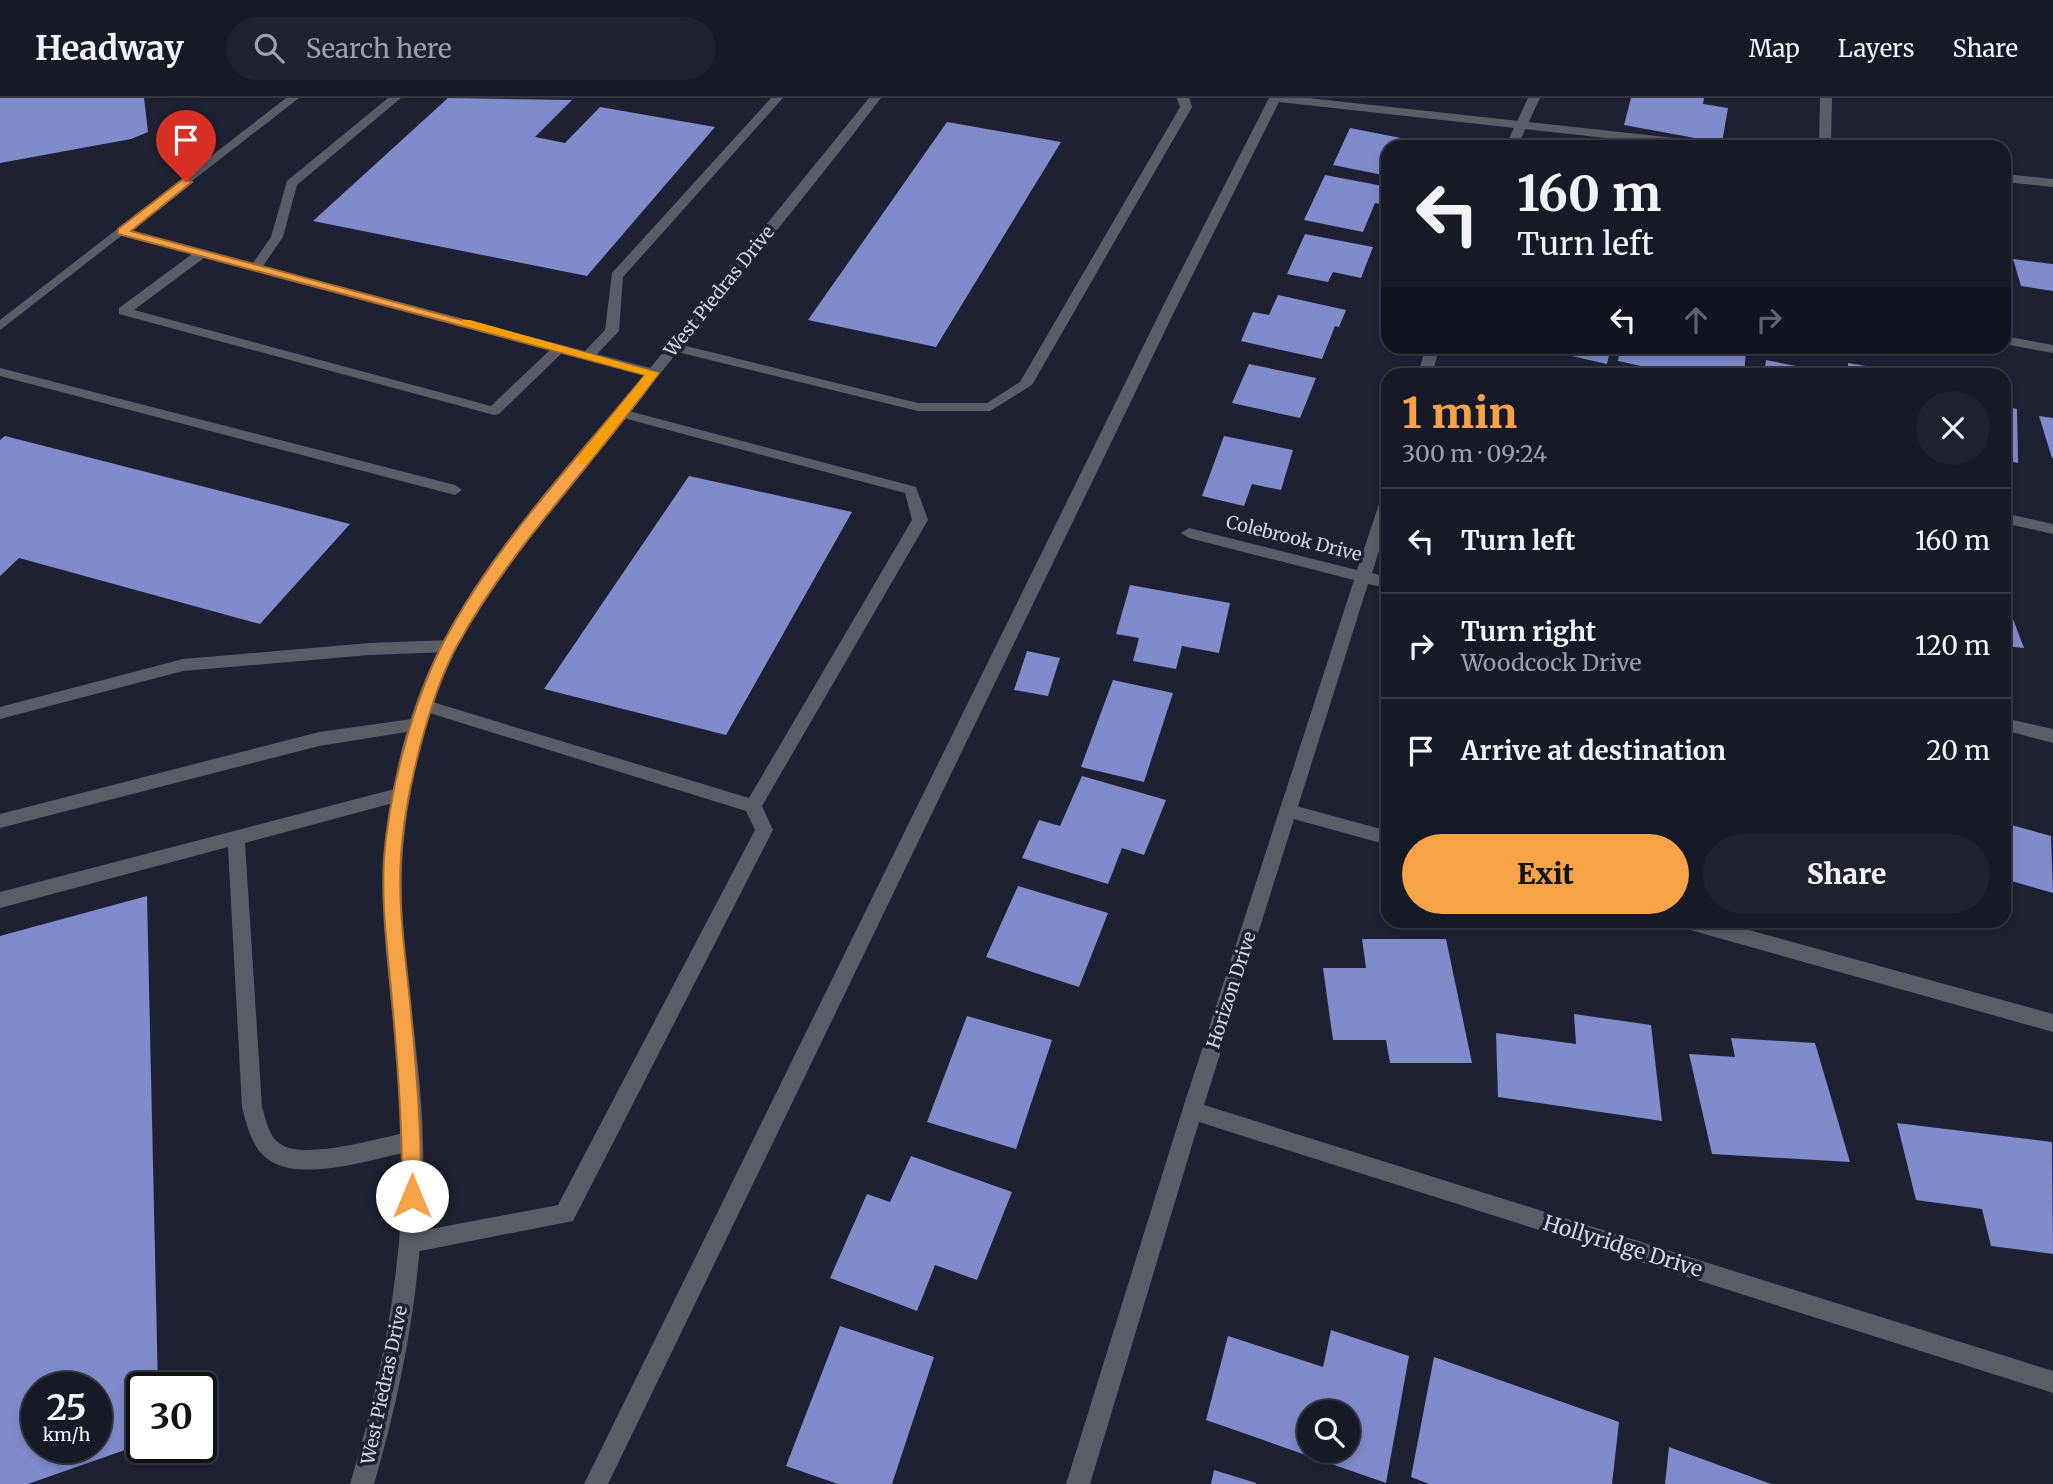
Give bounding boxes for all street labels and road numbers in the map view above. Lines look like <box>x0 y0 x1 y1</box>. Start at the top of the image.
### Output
street label: West Piedras Drive <box>658 221 779 362</box>
street label: Colebrook Drive <box>1224 510 1364 566</box>
street label: Horizon Drive <box>1201 929 1261 1051</box>
street label: Hollyridge Drive <box>1540 1209 1706 1283</box>
street label: West Piedras Drive <box>356 1303 412 1468</box>

